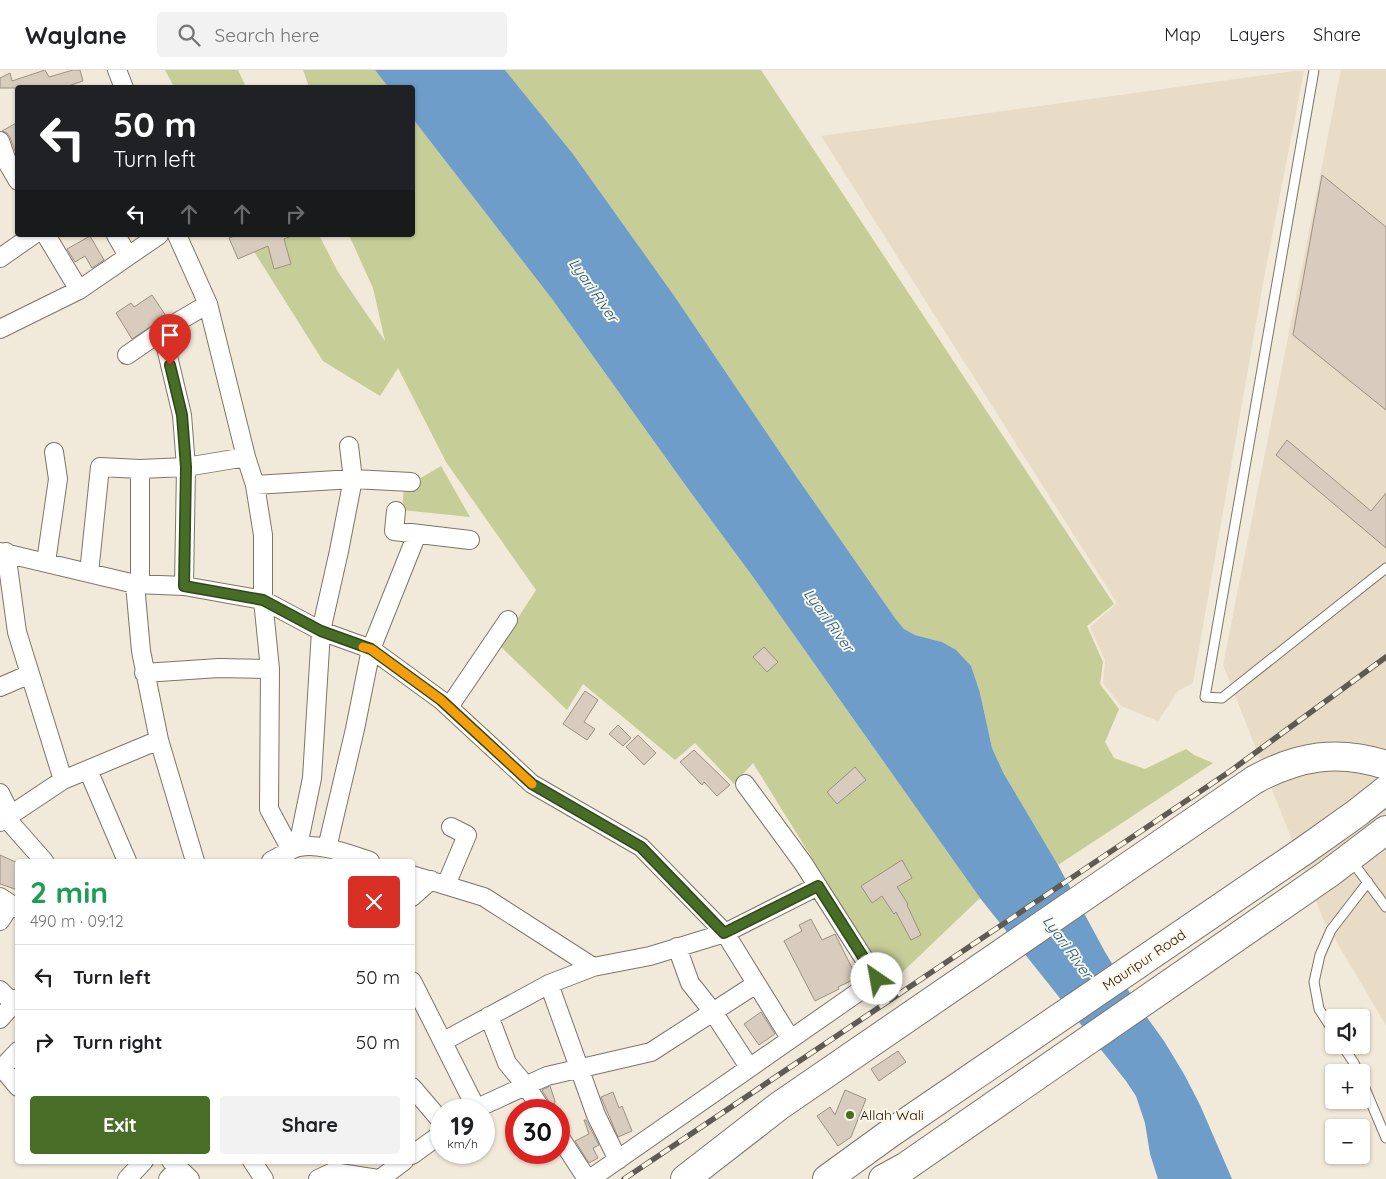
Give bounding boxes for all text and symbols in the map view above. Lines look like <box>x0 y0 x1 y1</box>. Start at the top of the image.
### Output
search box <box>157 12 507 57</box>
text: Waylane <box>25 20 127 50</box>
icon: search <box>175 21 203 49</box>
text: Search here <box>215 23 319 47</box>
text: Map <box>1164 23 1201 46</box>
text: Layers <box>1229 23 1285 46</box>
text: Share <box>1313 23 1361 46</box>
text: 50 m <box>113 102 197 146</box>
icon: left <box>30 105 95 170</box>
text: Turn left <box>113 145 196 173</box>
icon: left <box>122 200 150 228</box>
icon: ahead <box>175 200 203 228</box>
icon: ahead <box>228 200 256 228</box>
icon: right <box>281 200 309 228</box>
water label: Lyari River <box>565 254 624 327</box>
pin <box>149 314 191 365</box>
icon: arrive <box>156 321 184 349</box>
water label: Lyari River <box>800 585 860 657</box>
text: 2 min <box>30 873 108 911</box>
button: close <box>348 876 400 928</box>
text: 490 m · 09:12 <box>30 911 124 931</box>
water label: Lyari River <box>1039 912 1099 984</box>
street label: Mauripur Road <box>1099 926 1189 994</box>
position arrow <box>850 952 902 1004</box>
icon: left <box>30 963 58 991</box>
text: Turn left <box>73 965 151 989</box>
text: 50 m <box>356 965 400 989</box>
map controls <box>1325 1009 1370 1164</box>
button: sound <box>1325 1009 1370 1054</box>
icon: right <box>30 1028 58 1056</box>
text: Turn right <box>73 1030 162 1054</box>
text: 50 m <box>356 1030 400 1054</box>
button: + <box>1325 1064 1370 1109</box>
button: Exit <box>30 1096 210 1154</box>
button: Share <box>220 1096 400 1154</box>
speed limit sign: 30 <box>505 1099 570 1164</box>
place label: Allah Wali <box>860 1106 924 1124</box>
marker: Allah Wali <box>844 1109 856 1121</box>
text: 19 <box>451 1110 474 1141</box>
button: − <box>1325 1119 1370 1164</box>
text: km/h <box>447 1136 478 1151</box>

